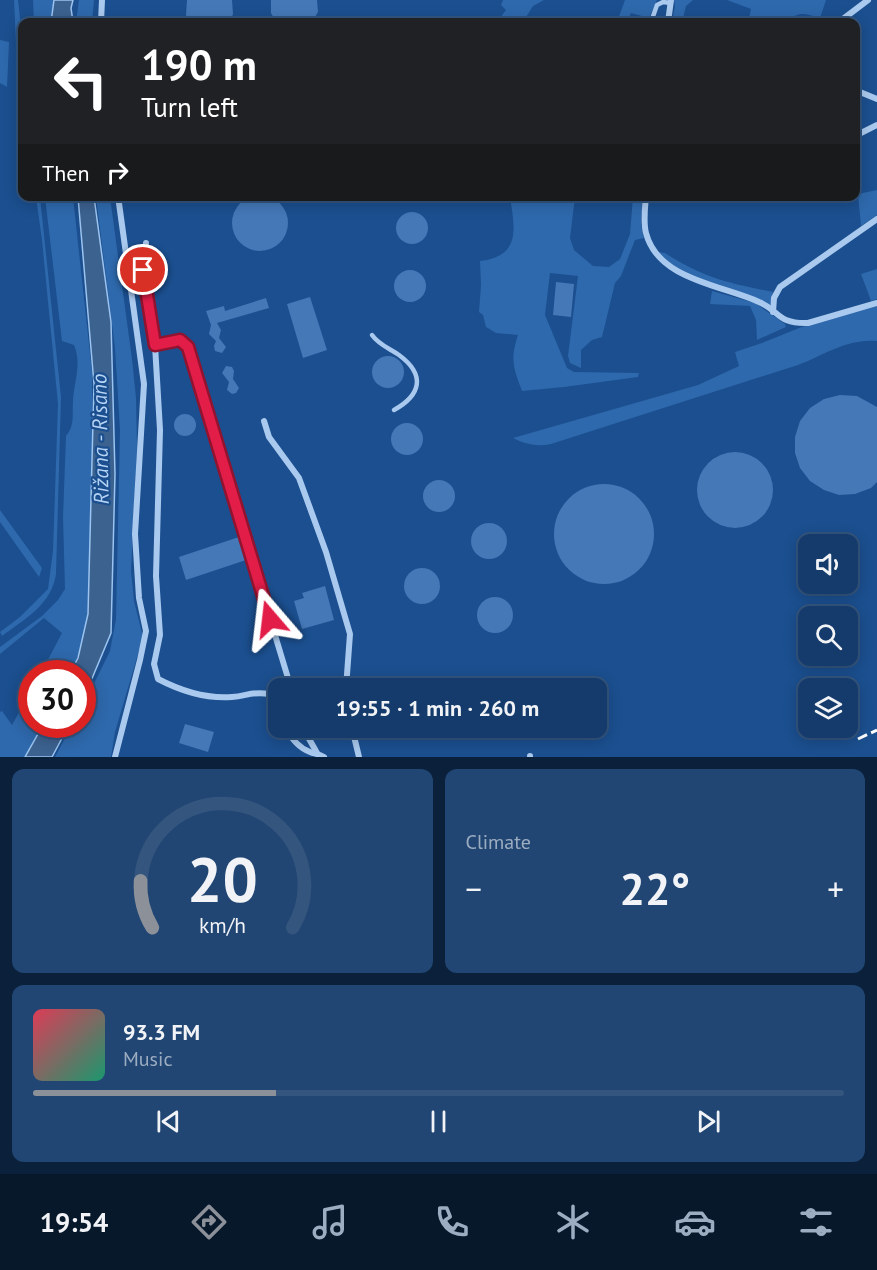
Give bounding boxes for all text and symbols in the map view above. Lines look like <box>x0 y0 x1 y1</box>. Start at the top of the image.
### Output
text: 190 m <box>141 37 257 92</box>
icon: left <box>42 42 120 120</box>
text: Turn left <box>141 90 238 124</box>
icon: right <box>101 156 134 189</box>
text: Then <box>42 159 89 187</box>
pin <box>117 244 168 295</box>
icon: arrive <box>126 253 159 286</box>
water label: Rižana - Risano <box>85 373 115 505</box>
map controls <box>798 534 858 738</box>
button: sound <box>798 534 858 594</box>
position arrow <box>238 587 302 651</box>
button: search <box>798 606 858 666</box>
speed limit sign: 30 <box>18 660 96 738</box>
button: layers <box>798 678 858 738</box>
text: 19:55 · 1 min · 260 m <box>336 694 539 722</box>
text: Climate <box>466 829 531 855</box>
text: 20 <box>187 838 258 919</box>
text: 22° <box>619 859 690 917</box>
text: − <box>466 867 482 910</box>
text: + <box>827 867 844 910</box>
text: km/h <box>199 911 246 939</box>
text: 93.3 FM <box>123 1018 200 1046</box>
text: Music <box>123 1046 172 1072</box>
icon: previous <box>152 1105 185 1138</box>
icon: pause <box>422 1105 455 1138</box>
icon: next <box>692 1105 725 1138</box>
icon: directions <box>188 1201 230 1243</box>
icon: music <box>309 1201 351 1243</box>
icon: phone <box>431 1201 473 1243</box>
icon: climate <box>552 1201 594 1243</box>
icon: car <box>674 1201 716 1243</box>
icon: filters <box>795 1201 837 1243</box>
text: 19:54 <box>40 1205 108 1239</box>

